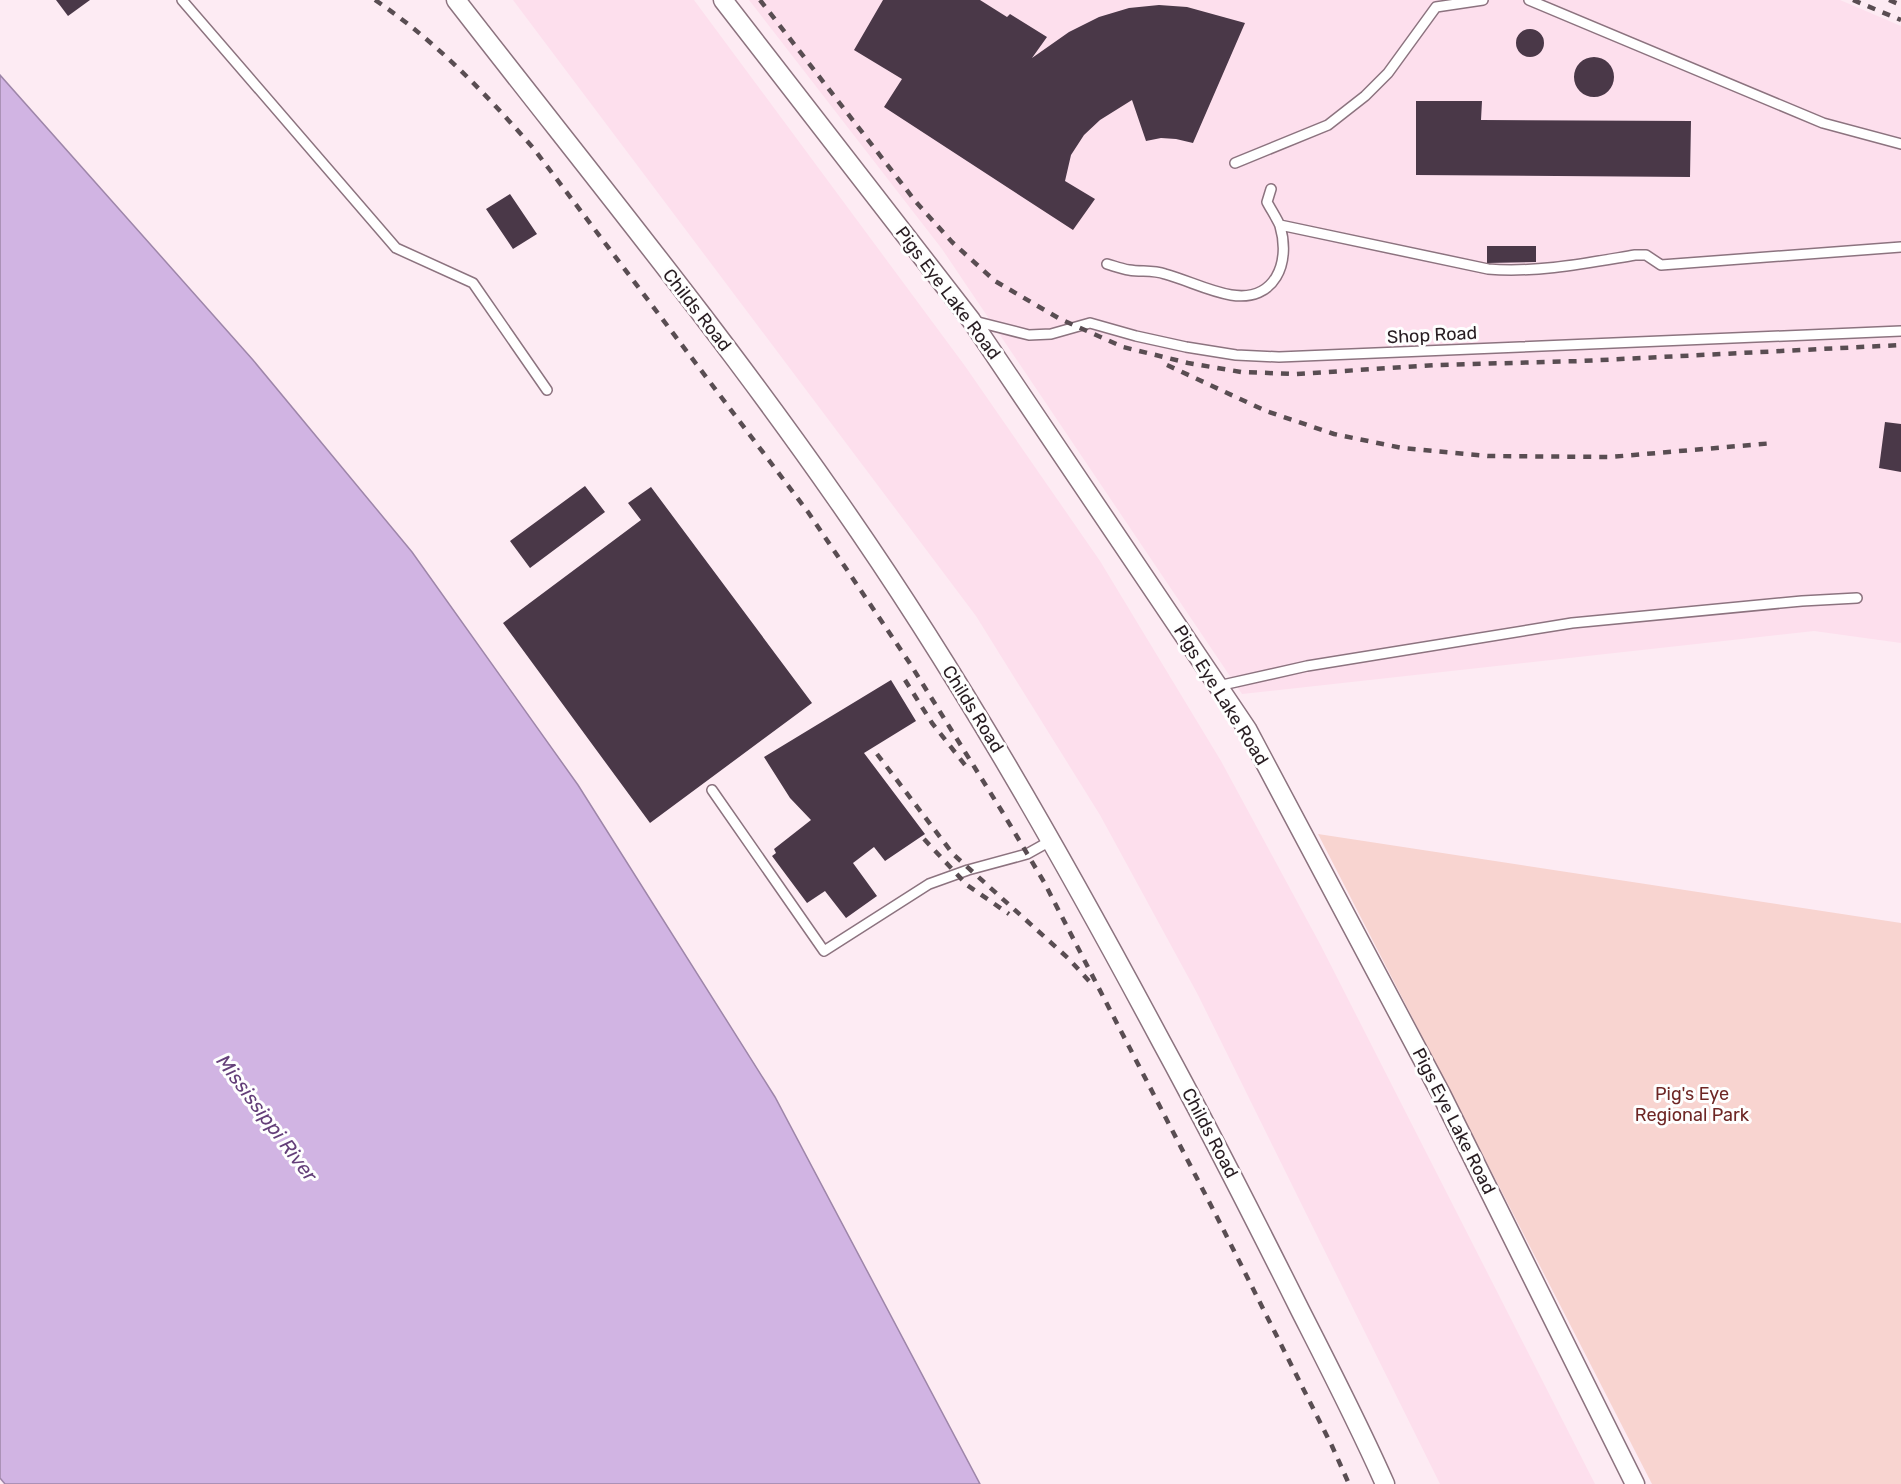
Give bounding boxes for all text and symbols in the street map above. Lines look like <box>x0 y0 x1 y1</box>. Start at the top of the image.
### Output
street label: Pigs Eye Lake Road <box>891 222 1005 364</box>
street label: Childs Road <box>658 264 736 356</box>
street label: Shop Road <box>1386 322 1478 348</box>
street label: Pigs Eye Lake Road <box>1169 621 1273 769</box>
street label: Childs Road <box>938 661 1008 757</box>
street label: Pigs Eye Lake Road <box>1408 1044 1500 1198</box>
water label: Mississippi River <box>212 1050 323 1187</box>
park label: Pig's Eye Regional Park <box>1635 1083 1750 1126</box>
street label: Childs Road <box>1177 1084 1243 1182</box>

